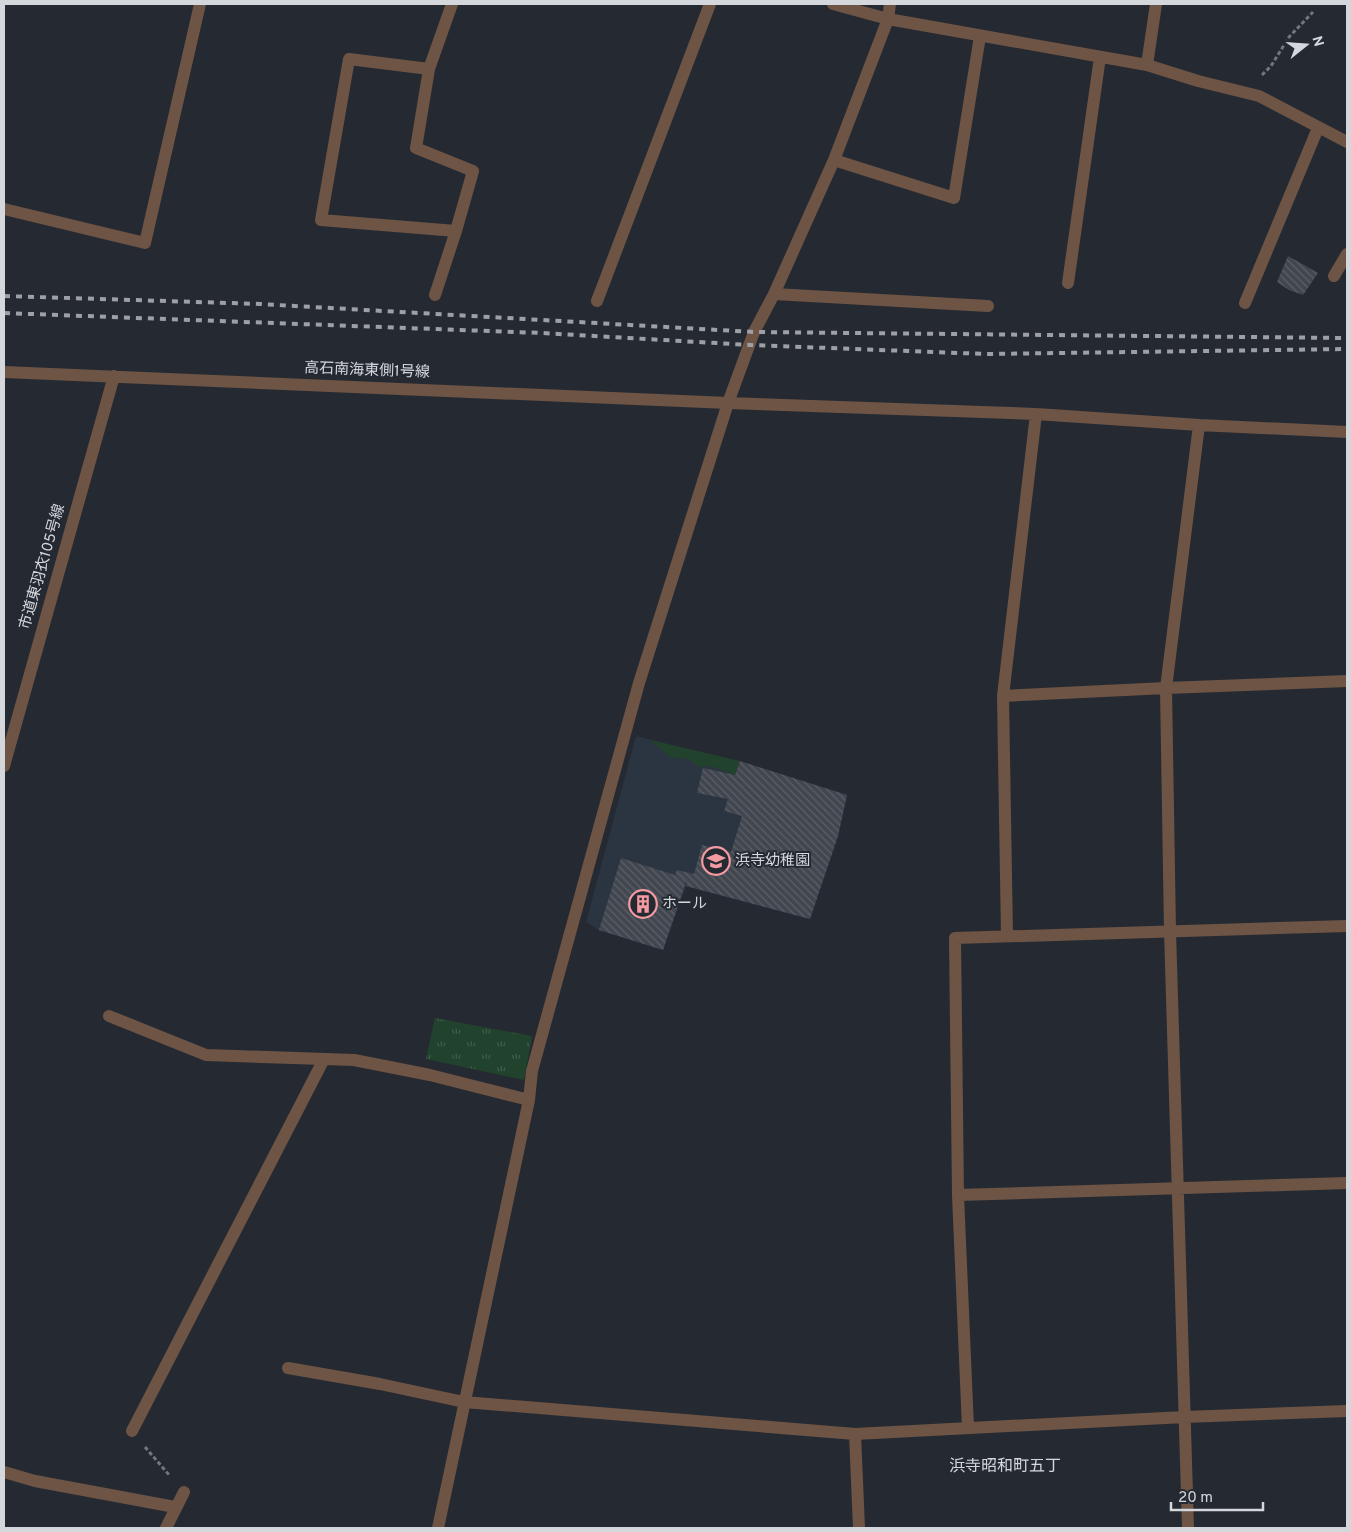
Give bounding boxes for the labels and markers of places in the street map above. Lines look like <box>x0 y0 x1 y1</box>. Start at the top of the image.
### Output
school or university icon: 浜寺幼稚園 <box>701 846 731 876</box>
place label: 浜寺幼稚園 <box>735 852 810 871</box>
building icon: ホール <box>628 889 658 919</box>
place label: ホール <box>662 895 707 914</box>

